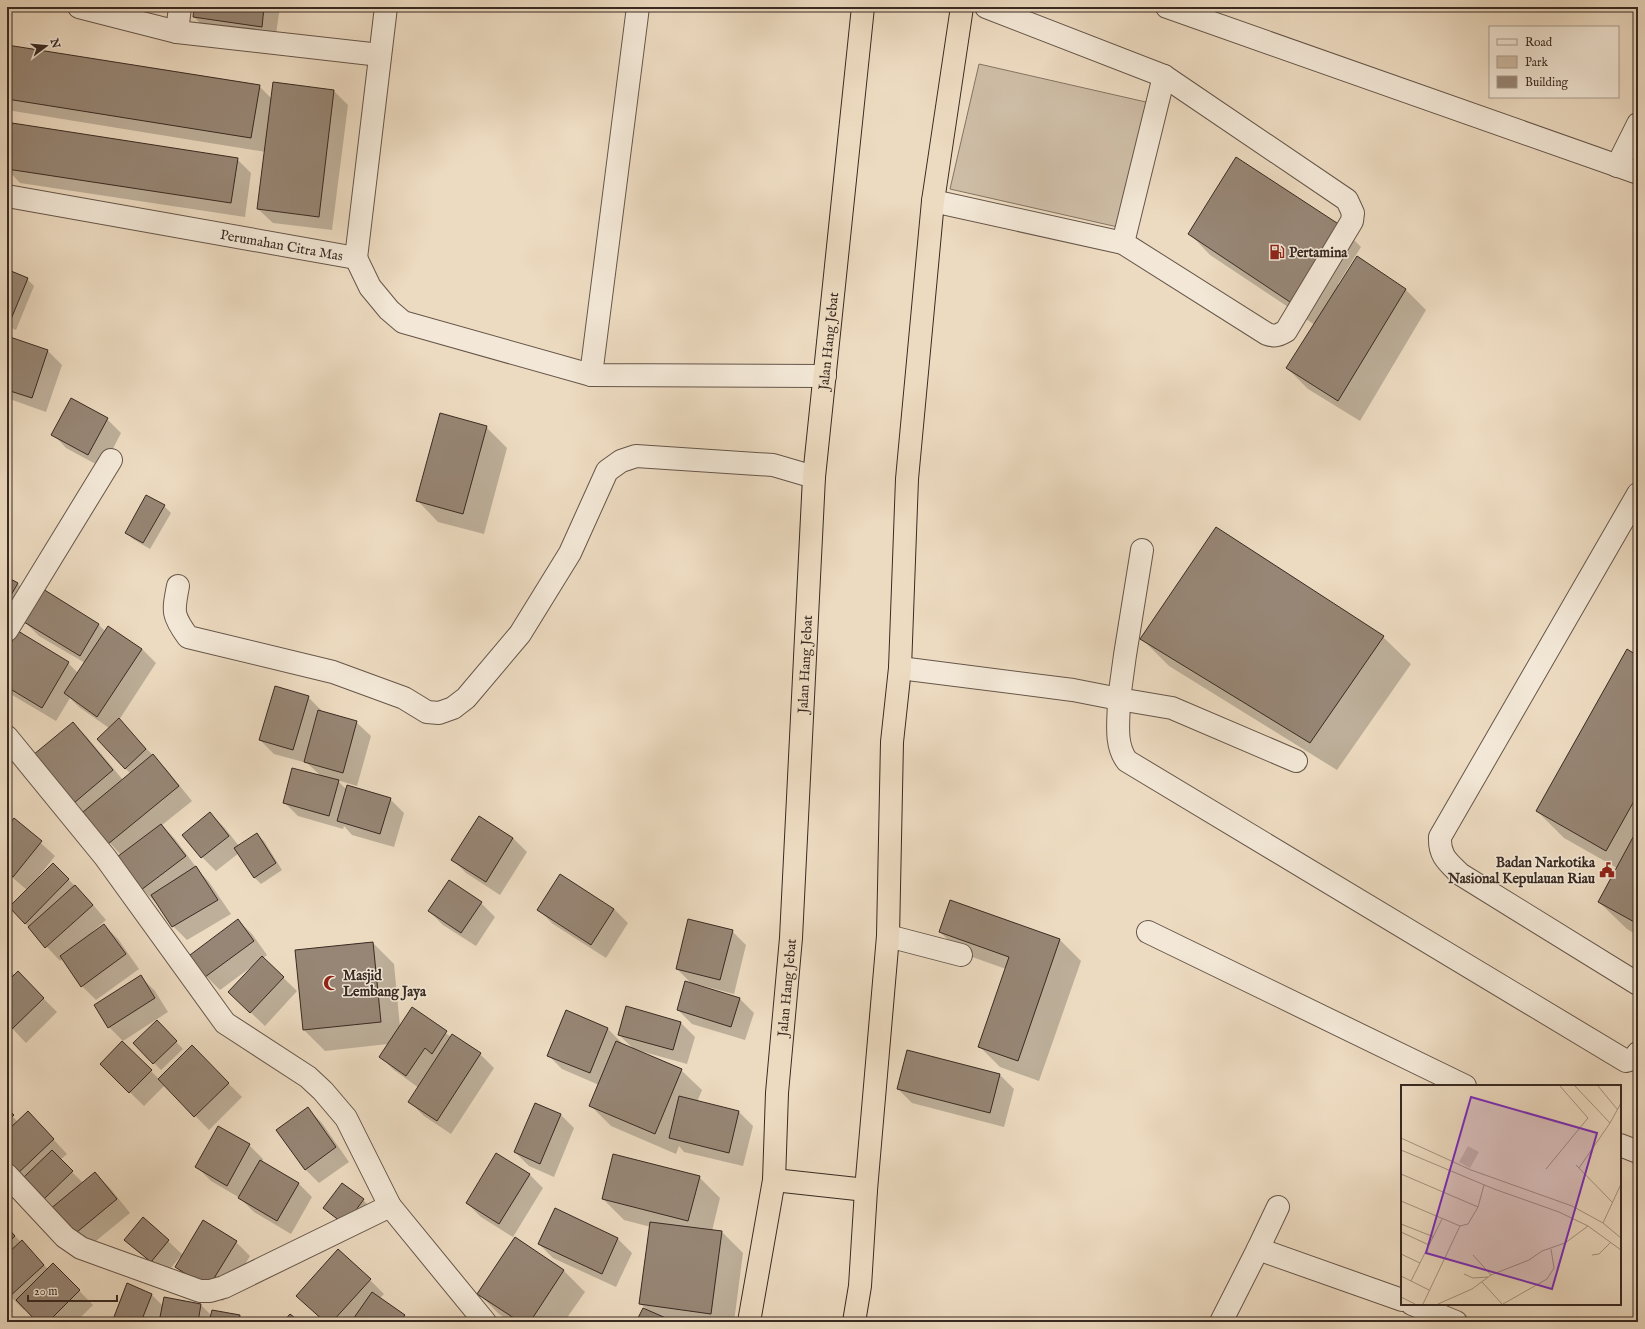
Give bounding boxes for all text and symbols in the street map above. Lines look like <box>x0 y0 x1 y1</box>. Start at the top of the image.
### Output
north arrow <box>26 26 66 66</box>
legend <box>1489 26 1619 98</box>
text: Road <box>1525 35 1553 50</box>
text: N <box>46 36 63 50</box>
text: Park <box>1525 55 1548 70</box>
text: Building <box>1525 75 1569 90</box>
street label: Perumahan Citra Mas <box>219 226 345 266</box>
fuel station icon: Pertamina <box>1268 243 1286 261</box>
place label: Pertamina <box>1289 244 1348 262</box>
street label: Jalan Hang Jebat <box>815 291 843 393</box>
street label: Jalan Hang Jebat <box>794 615 817 716</box>
place label: Badan Narkotika Nasional Kepulauan Riau <box>1447 854 1596 888</box>
public building icon: Badan Narkotika Nasional Kepulauan Riau <box>1598 861 1616 879</box>
street label: Jalan Hang Jebat <box>774 938 801 1040</box>
place label: Masjid Lembang Jaya <box>343 967 427 1001</box>
mosque icon: Masjid Lembang Jaya <box>322 974 340 992</box>
inset map <box>1401 1085 1621 1305</box>
scale bar <box>28 1277 117 1303</box>
text: 20 m <box>34 1284 57 1299</box>

